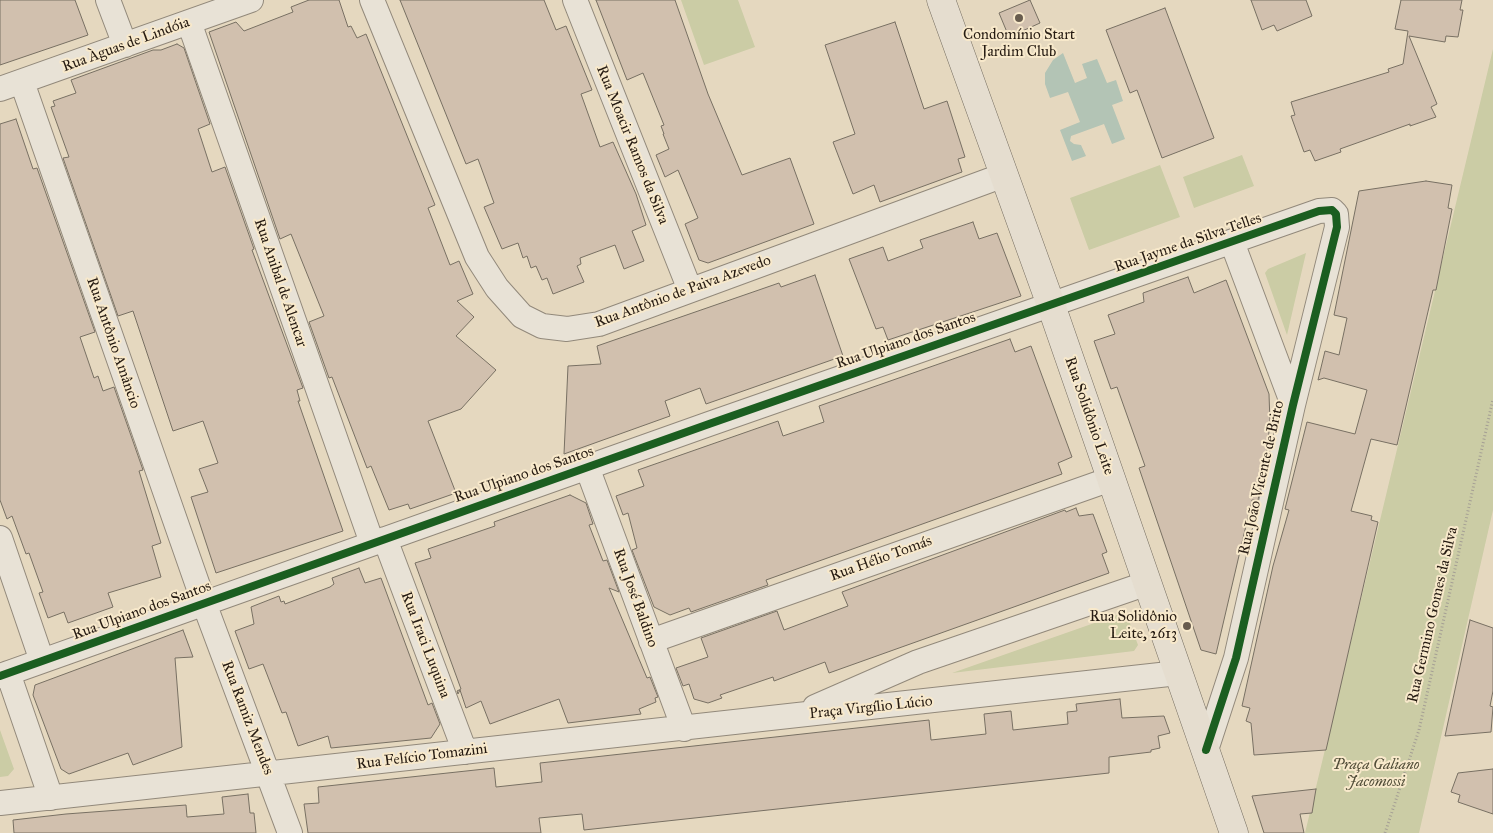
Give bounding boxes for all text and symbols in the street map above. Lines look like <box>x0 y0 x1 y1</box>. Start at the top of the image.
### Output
marker: Condomínio Start Jardim Club <box>1013 12 1025 24</box>
street label: Rua Àguas de Lindóia <box>60 14 192 76</box>
place label: Condomínio Start Jardim Club <box>963 26 1075 61</box>
street label: Rua Moacir Ramos da Silva <box>592 63 672 227</box>
street label: Rua Jayme da Silva Telles <box>1112 209 1264 277</box>
street label: Rua Anibal de Alencar <box>250 216 310 350</box>
street label: Rua Antônio de Paiva Azevedo <box>592 252 774 332</box>
street label: Rua Antônio Amâncio <box>82 275 144 411</box>
street label: Rua Ulpiano dos Santos <box>834 309 978 373</box>
street label: Rua Solidônio Leite <box>1060 355 1118 477</box>
street label: Rua João Vicente de Brito <box>1235 399 1289 557</box>
street label: Rua Ulpiano dos Santos <box>452 443 596 507</box>
street label: Rua Germino Gomes da Silva <box>1404 525 1462 705</box>
street label: Rua Hélio Tomás <box>828 532 934 586</box>
street label: Rua José Baldino <box>609 546 661 650</box>
street label: Rua Ulpiano dos Santos <box>70 578 214 644</box>
street label: Rua Iraci Luquina <box>396 589 454 701</box>
place label: Rua Solidônio Leite, 2613 <box>1090 608 1177 643</box>
marker: Rua Solidônio Leite, 2613 <box>1181 620 1193 632</box>
street label: Rua Ramiz Mendes <box>217 658 277 778</box>
street label: Praça Virgílio Lúcio <box>809 693 933 723</box>
street label: Rua Felício Tomazini <box>355 740 489 774</box>
park label: Praça Galiano Jacomossi <box>1332 756 1420 791</box>

